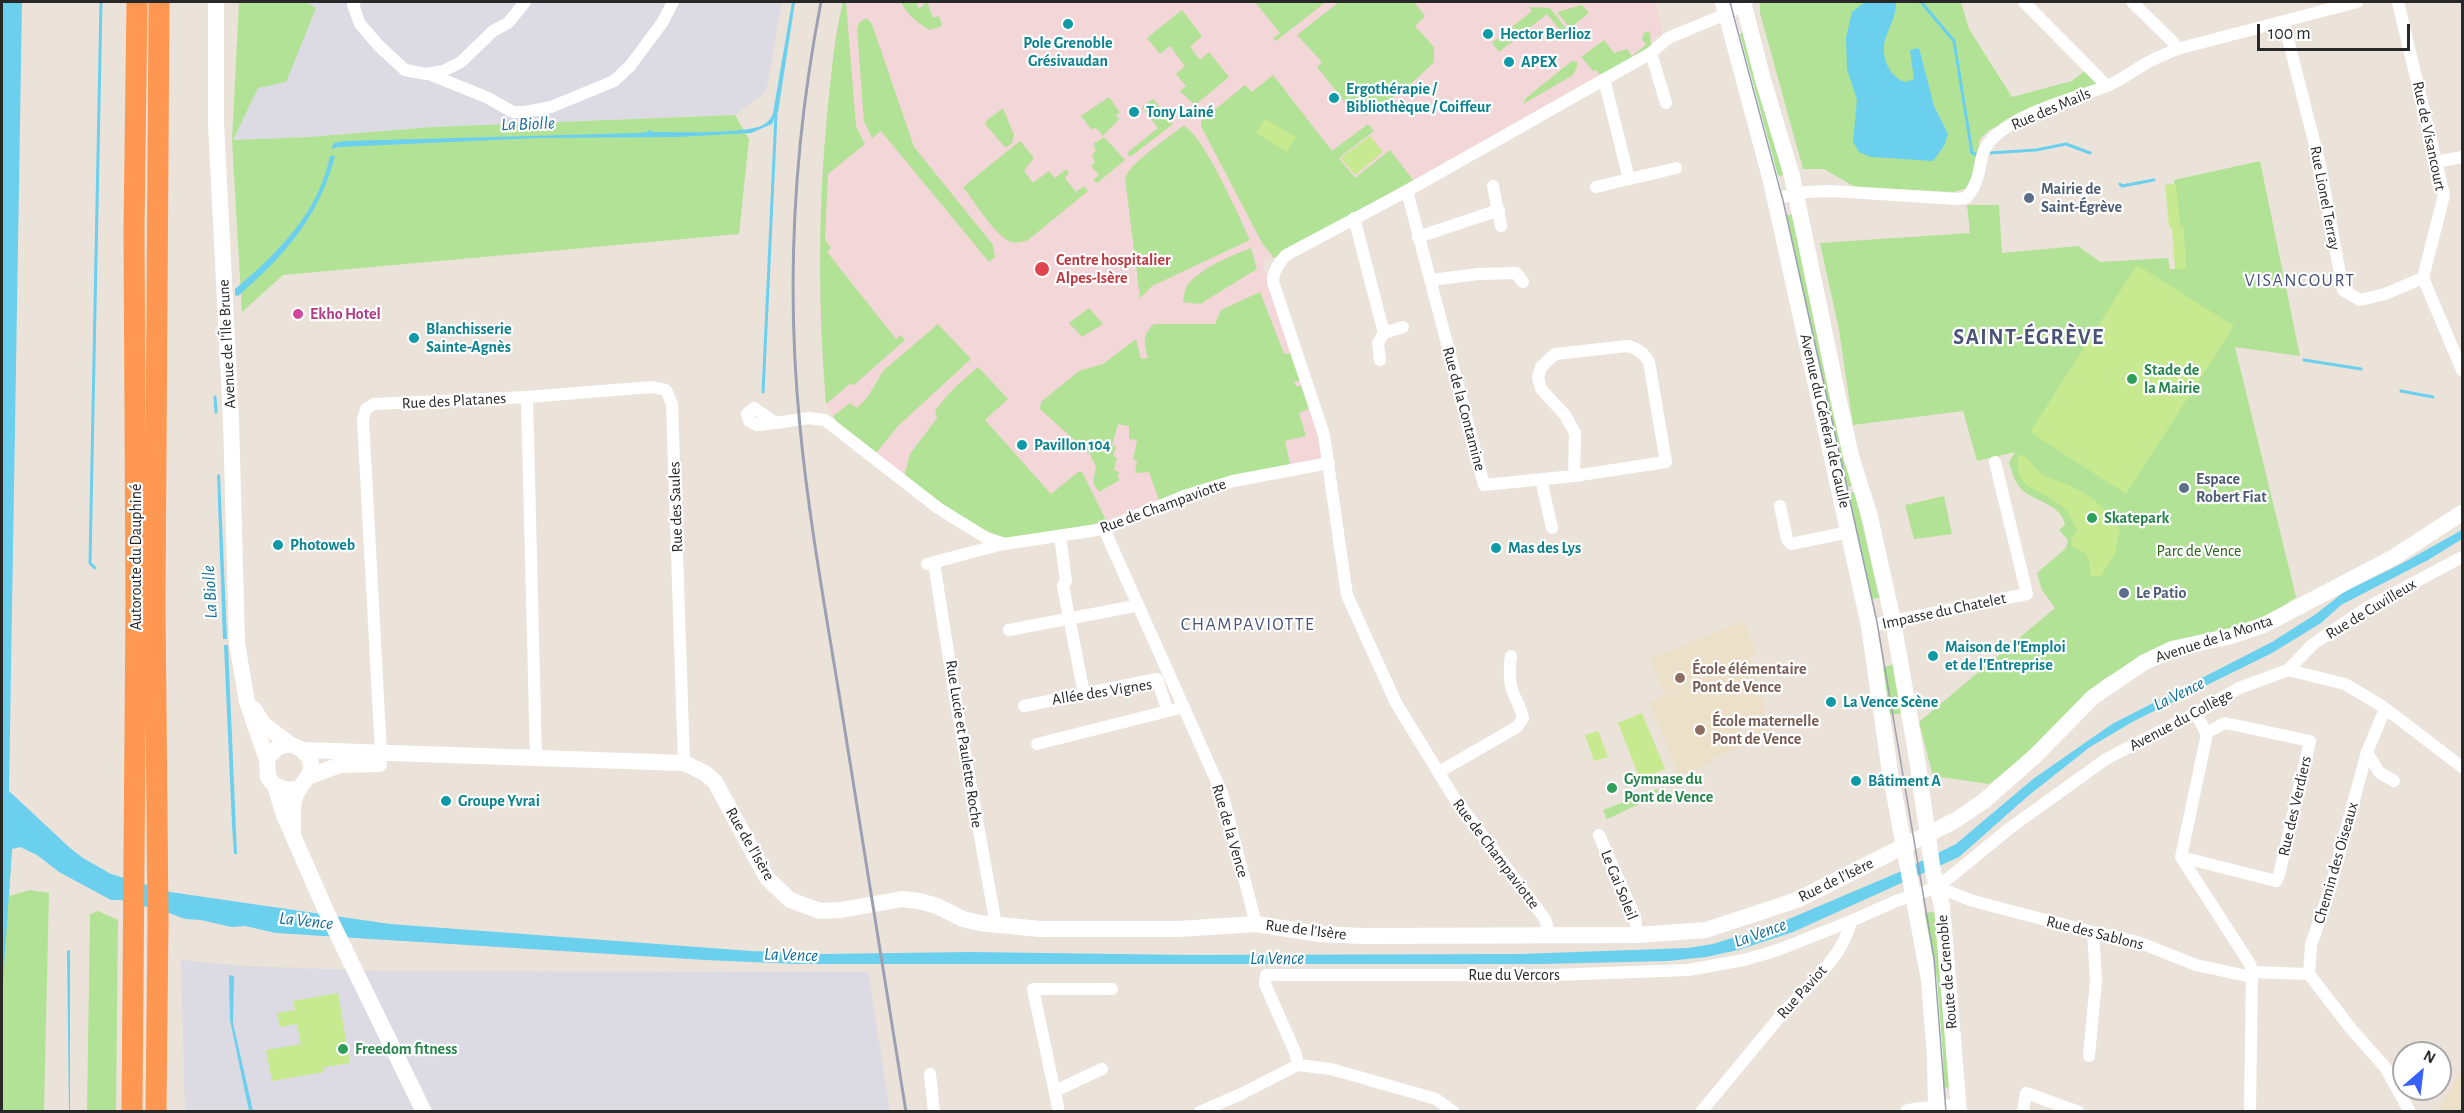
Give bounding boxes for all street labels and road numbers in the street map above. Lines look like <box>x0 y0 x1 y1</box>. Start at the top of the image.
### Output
street label: Rue de Visancourt <box>2408 79 2450 193</box>
street label: Rue des Mails <box>2008 84 2094 134</box>
street label: Rue Lionel Terray <box>2306 144 2344 252</box>
street label: Avenue de l'Île Brune <box>214 279 240 409</box>
street label: Avenue du Général de Gaulle <box>1796 332 1854 510</box>
street label: Rue de la Contamine <box>1438 345 1490 473</box>
street label: Rue des Platanes <box>401 389 507 413</box>
street label: Rue des Saules <box>665 461 687 553</box>
street label: Rue de Champaviotte <box>1097 474 1229 538</box>
street label: Autoroute du Dauphiné <box>126 484 146 630</box>
street label: Rue de Cuvilleux <box>2322 574 2420 644</box>
street label: Impasse du Chatelet <box>1880 588 2008 634</box>
street label: Avenue de la Monta <box>2153 611 2275 667</box>
street label: Rue Lucie et Paulette Roche <box>941 659 987 829</box>
street label: Allée des Vignes <box>1051 675 1153 709</box>
street label: Avenue du Collège <box>2126 685 2236 755</box>
street label: Rue des Verdiers <box>2274 754 2316 858</box>
street label: Rue de la Vence <box>1207 782 1253 880</box>
street label: Rue de Champaviotte <box>1448 795 1544 913</box>
street label: Chemin des Oiseaux <box>2309 800 2363 926</box>
street label: Rue de l'Isère <box>721 804 779 884</box>
street label: Le Gai Soleil <box>1596 847 1642 923</box>
street label: Rue de l'Isère <box>1795 854 1877 906</box>
street label: Rue des Sablons <box>2044 912 2146 954</box>
street label: Route de Grenoble <box>1932 914 1962 1030</box>
street label: Rue de l'Isère <box>1264 916 1348 944</box>
street label: Rue Paviot <box>1773 961 1831 1023</box>
street label: Rue du Vercors <box>1468 965 1560 985</box>

